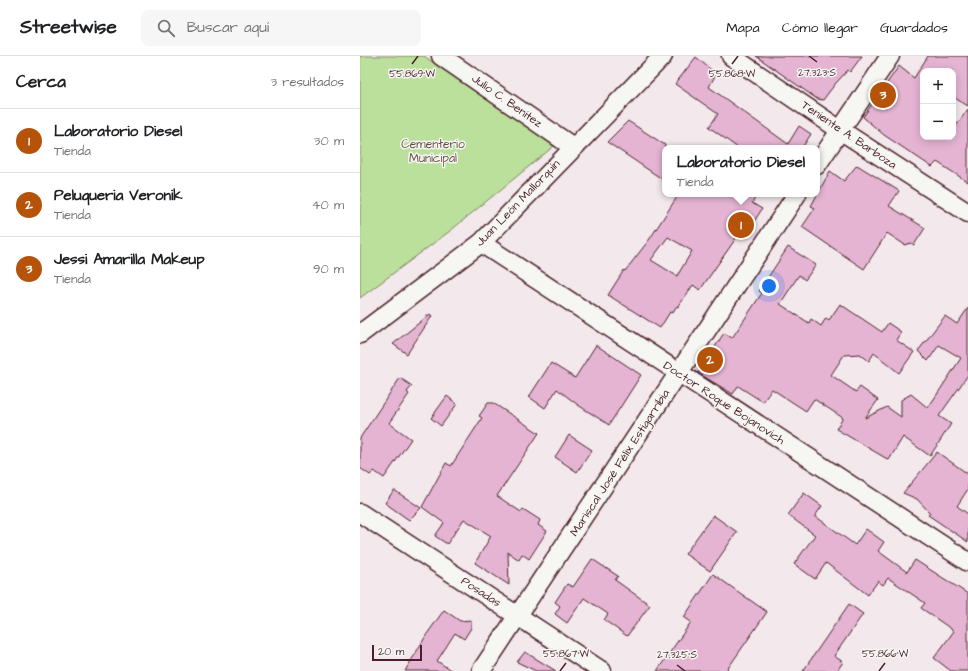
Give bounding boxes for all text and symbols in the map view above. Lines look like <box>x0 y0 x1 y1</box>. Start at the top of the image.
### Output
search box <box>141 10 421 46</box>
text: Streetwise <box>20 14 117 41</box>
icon: search <box>155 17 177 39</box>
text: Buscar aquí <box>187 17 269 38</box>
text: Mapa <box>726 18 760 38</box>
text: Cómo llegar <box>782 18 858 38</box>
text: Guardados <box>880 18 948 38</box>
text: 27.323°S <box>798 66 836 80</box>
text: 55.869°W <box>389 67 435 81</box>
text: 55.868°W <box>709 67 756 81</box>
map controls <box>920 68 956 140</box>
button: + <box>920 68 956 104</box>
text: Cerca <box>16 70 66 94</box>
street label: Julio C. Benitez <box>468 70 546 132</box>
text: 3 resultados <box>270 73 344 91</box>
pin: 3 <box>870 80 896 110</box>
street label: Teniente A. Barboza <box>798 97 900 173</box>
button: − <box>920 104 956 140</box>
text: Laboratorio Diesel <box>54 121 182 142</box>
text: 1 <box>28 132 30 150</box>
text: 30 m <box>314 132 344 150</box>
park label: Cementerio Municipal <box>401 136 465 167</box>
text: Tienda <box>54 142 91 160</box>
popup <box>662 145 820 197</box>
text: Laboratorio Diesel <box>677 152 805 173</box>
street label: Juan León Mallorquín <box>472 156 564 250</box>
text: Tienda <box>677 173 714 191</box>
text: Peluqueria Veronik <box>54 185 183 206</box>
text: 2 <box>25 196 33 214</box>
text: 40 m <box>312 196 344 214</box>
text: Tienda <box>54 206 91 224</box>
pin: 1 <box>728 210 754 240</box>
text: Jessi Amarilla Makeup <box>54 249 205 270</box>
text: 3 <box>26 260 32 278</box>
text: 90 m <box>313 260 344 278</box>
text: Tienda <box>54 270 91 288</box>
your location <box>759 276 779 296</box>
pin: 2 <box>697 345 723 375</box>
street label: Doctor Roque Bojanovich <box>660 357 788 449</box>
street label: Mariscal José Félix Estigarribia <box>566 386 675 540</box>
street label: Posadas <box>458 573 504 611</box>
scale bar <box>372 643 422 662</box>
text: 20 m <box>378 644 404 659</box>
text: 55.867°W <box>543 647 590 661</box>
text: 55.866°W <box>862 647 909 661</box>
text: 27.325°S <box>657 648 697 662</box>

